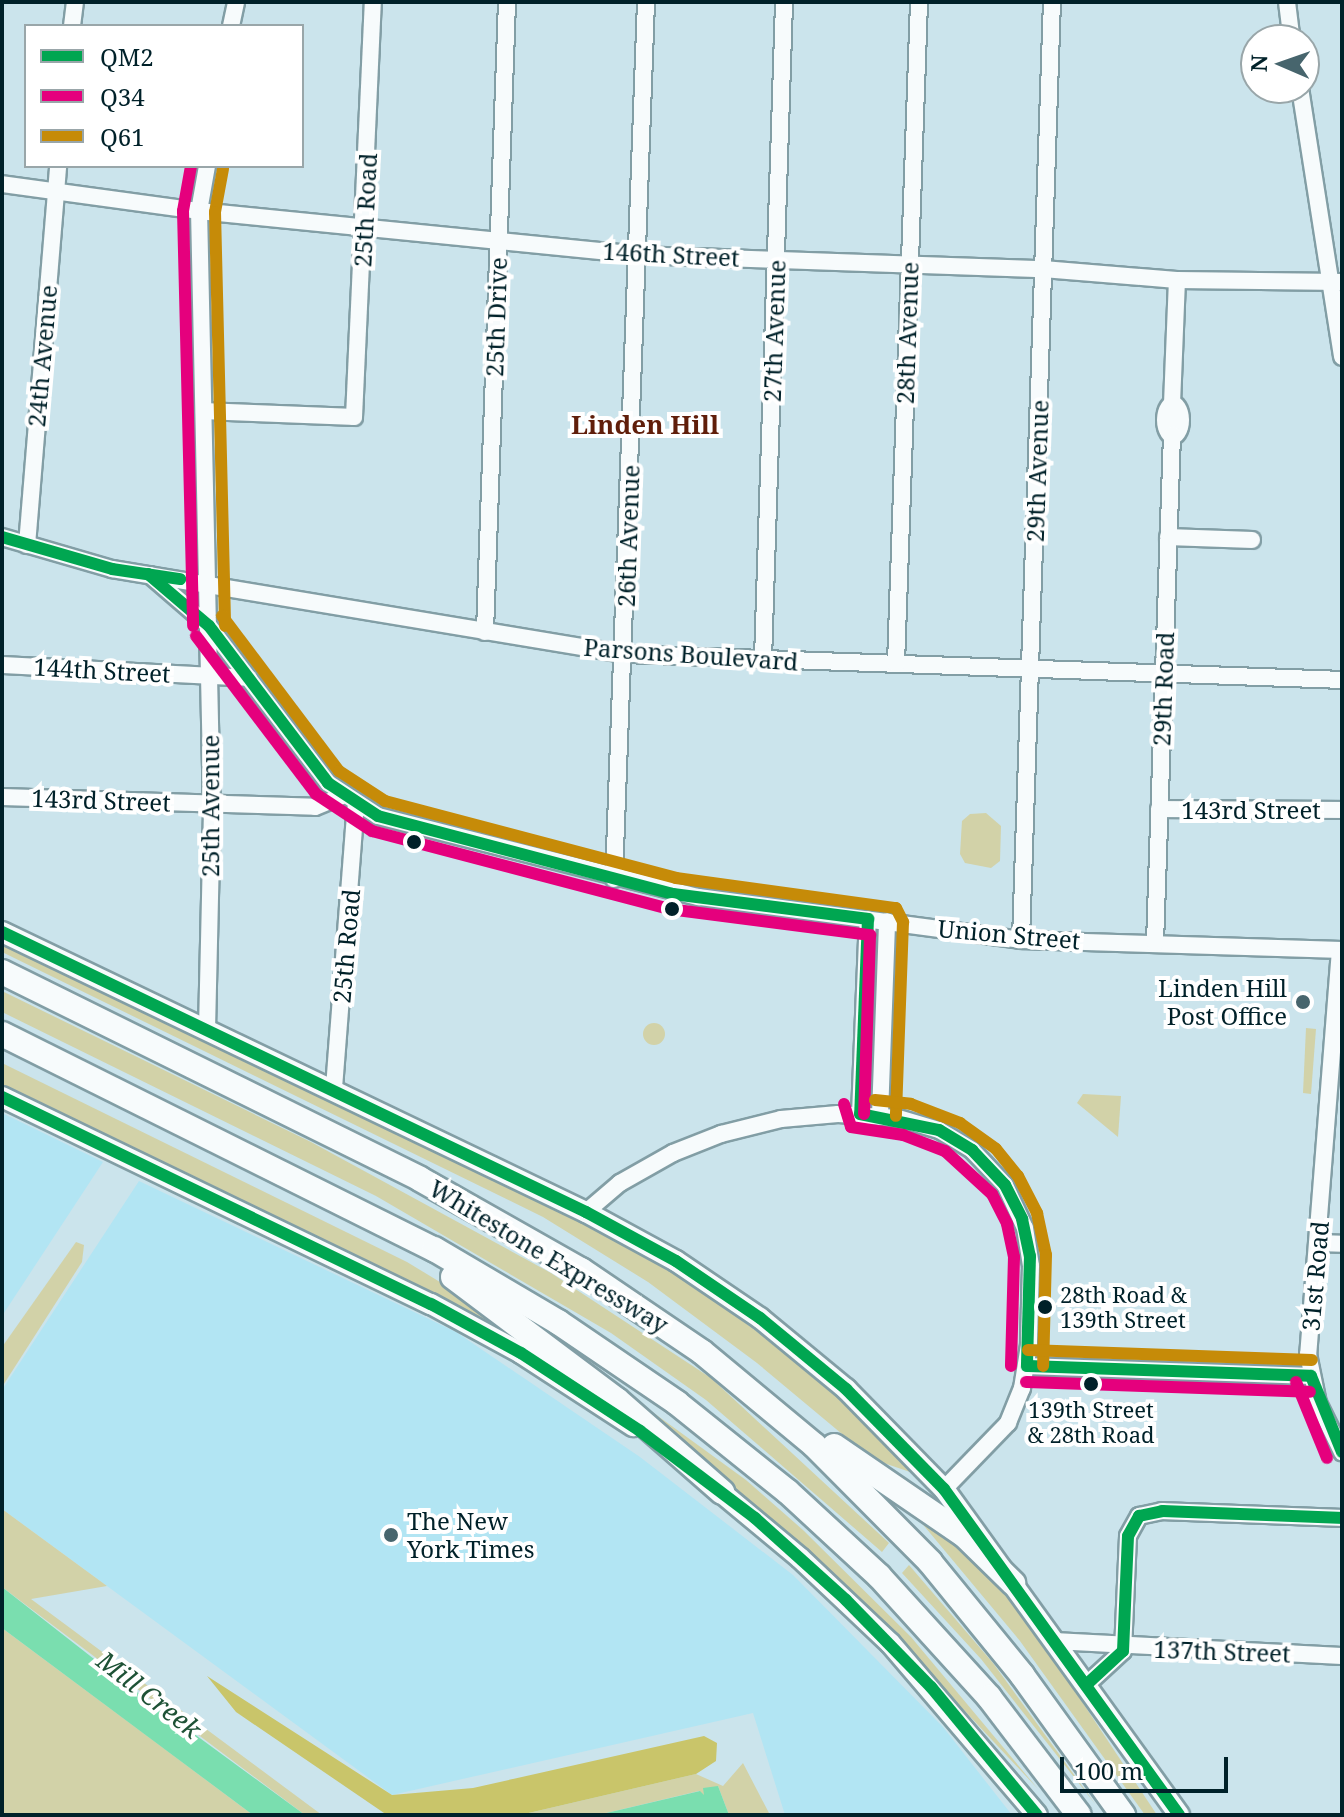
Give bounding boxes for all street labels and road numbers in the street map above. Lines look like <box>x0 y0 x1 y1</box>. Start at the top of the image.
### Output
street label: 25th Road <box>348 152 382 268</box>
street label: 146th Street <box>602 236 740 272</box>
street label: 25th Drive <box>480 257 512 377</box>
street label: 27th Avenue <box>757 259 791 403</box>
street label: 28th Avenue <box>890 261 924 405</box>
street label: 24th Avenue <box>21 284 63 428</box>
street label: 29th Avenue <box>1020 399 1054 543</box>
street label: 26th Avenue <box>611 464 645 608</box>
street label: 29th Road <box>1147 631 1179 747</box>
street label: Parsons Boulevard <box>583 632 799 676</box>
street label: 144th Street <box>33 652 171 688</box>
street label: 25th Avenue <box>196 735 224 877</box>
street label: 143rd Street <box>31 783 171 817</box>
street label: 143rd Street <box>1181 796 1321 824</box>
street label: 25th Road <box>327 888 365 1004</box>
street label: Union Street <box>937 913 1081 955</box>
street label: Whitestone Expressway <box>424 1173 674 1339</box>
street label: 31st Road <box>1296 1220 1334 1332</box>
street label: 137th Street <box>1153 1634 1291 1668</box>

